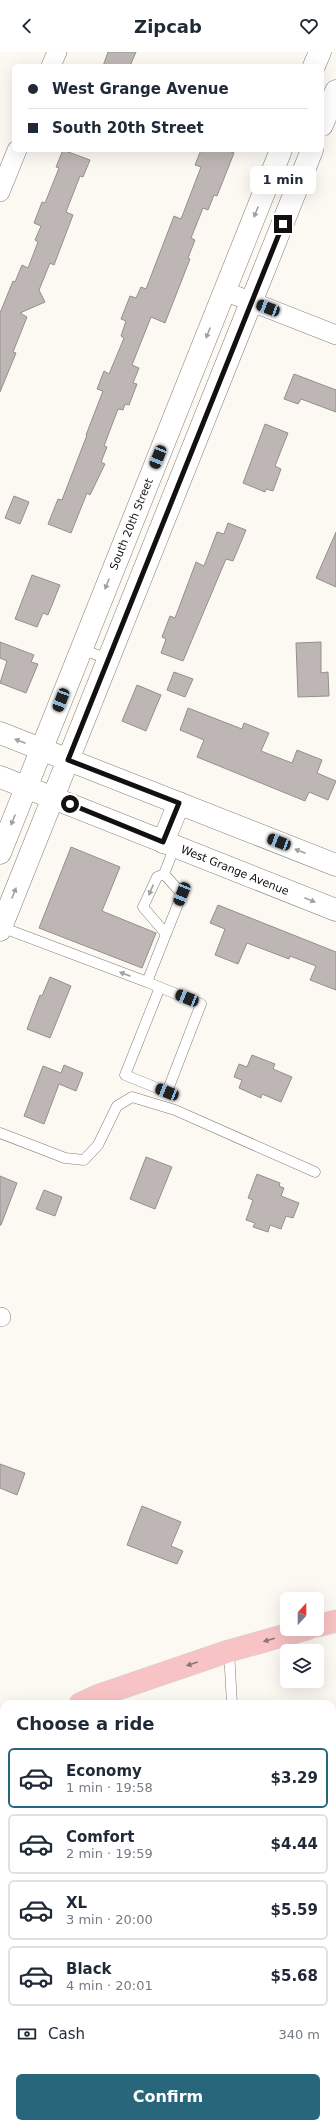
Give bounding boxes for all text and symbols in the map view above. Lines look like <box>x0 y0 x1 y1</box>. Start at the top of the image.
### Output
icon: back <box>16 15 38 37</box>
icon: heart <box>298 15 320 37</box>
text: Zipcab <box>134 16 202 37</box>
text: West Grange Avenue <box>52 80 229 98</box>
text: South 20th Street <box>52 119 204 137</box>
callout: 1 min <box>250 166 316 194</box>
text: 1 min <box>263 172 303 187</box>
one-way arrow <box>252 207 258 219</box>
route end <box>274 215 292 233</box>
car <box>255 298 281 318</box>
one-way arrow <box>204 327 210 339</box>
car <box>148 444 168 470</box>
street label: South 20th Street <box>107 476 156 572</box>
one-way arrow <box>104 578 110 590</box>
car <box>51 687 71 713</box>
one-way arrow <box>14 738 26 744</box>
route start <box>61 795 79 813</box>
one-way arrow <box>10 815 16 826</box>
car <box>266 832 292 852</box>
street label: West Grange Avenue <box>179 843 291 898</box>
one-way arrow <box>293 847 305 853</box>
car <box>172 881 192 907</box>
one-way arrow <box>148 885 154 896</box>
one-way arrow <box>12 887 18 899</box>
one-way arrow <box>305 897 317 903</box>
one-way arrow <box>118 970 130 976</box>
car <box>174 988 200 1008</box>
car <box>154 1082 180 1102</box>
north arrow <box>280 1592 324 1636</box>
map controls <box>280 1592 324 1688</box>
one-way arrow <box>263 1637 275 1643</box>
button: layers <box>280 1644 324 1688</box>
one-way arrow <box>185 1661 197 1667</box>
text: Choose a ride <box>16 1713 155 1734</box>
icon: car <box>18 1760 54 1796</box>
text: Economy <box>66 1762 142 1780</box>
text: $3.29 <box>271 1769 318 1787</box>
text: 1 min · 19:58 <box>66 1780 153 1795</box>
icon: car <box>18 1826 54 1862</box>
text: Comfort <box>66 1828 134 1846</box>
text: $4.44 <box>271 1835 318 1853</box>
text: 2 min · 19:59 <box>66 1846 153 1861</box>
icon: car <box>18 1892 54 1928</box>
text: XL <box>66 1894 87 1912</box>
text: $5.59 <box>271 1901 318 1919</box>
text: 3 min · 20:00 <box>66 1912 153 1927</box>
icon: car <box>18 1958 54 1994</box>
text: Black <box>66 1960 112 1978</box>
text: $5.68 <box>271 1967 318 1985</box>
text: 4 min · 20:01 <box>66 1978 153 1993</box>
icon: cash <box>16 2023 38 2045</box>
text: Cash <box>48 2025 85 2043</box>
text: 340 m <box>278 2027 320 2042</box>
button: Confirm <box>16 2074 320 2120</box>

